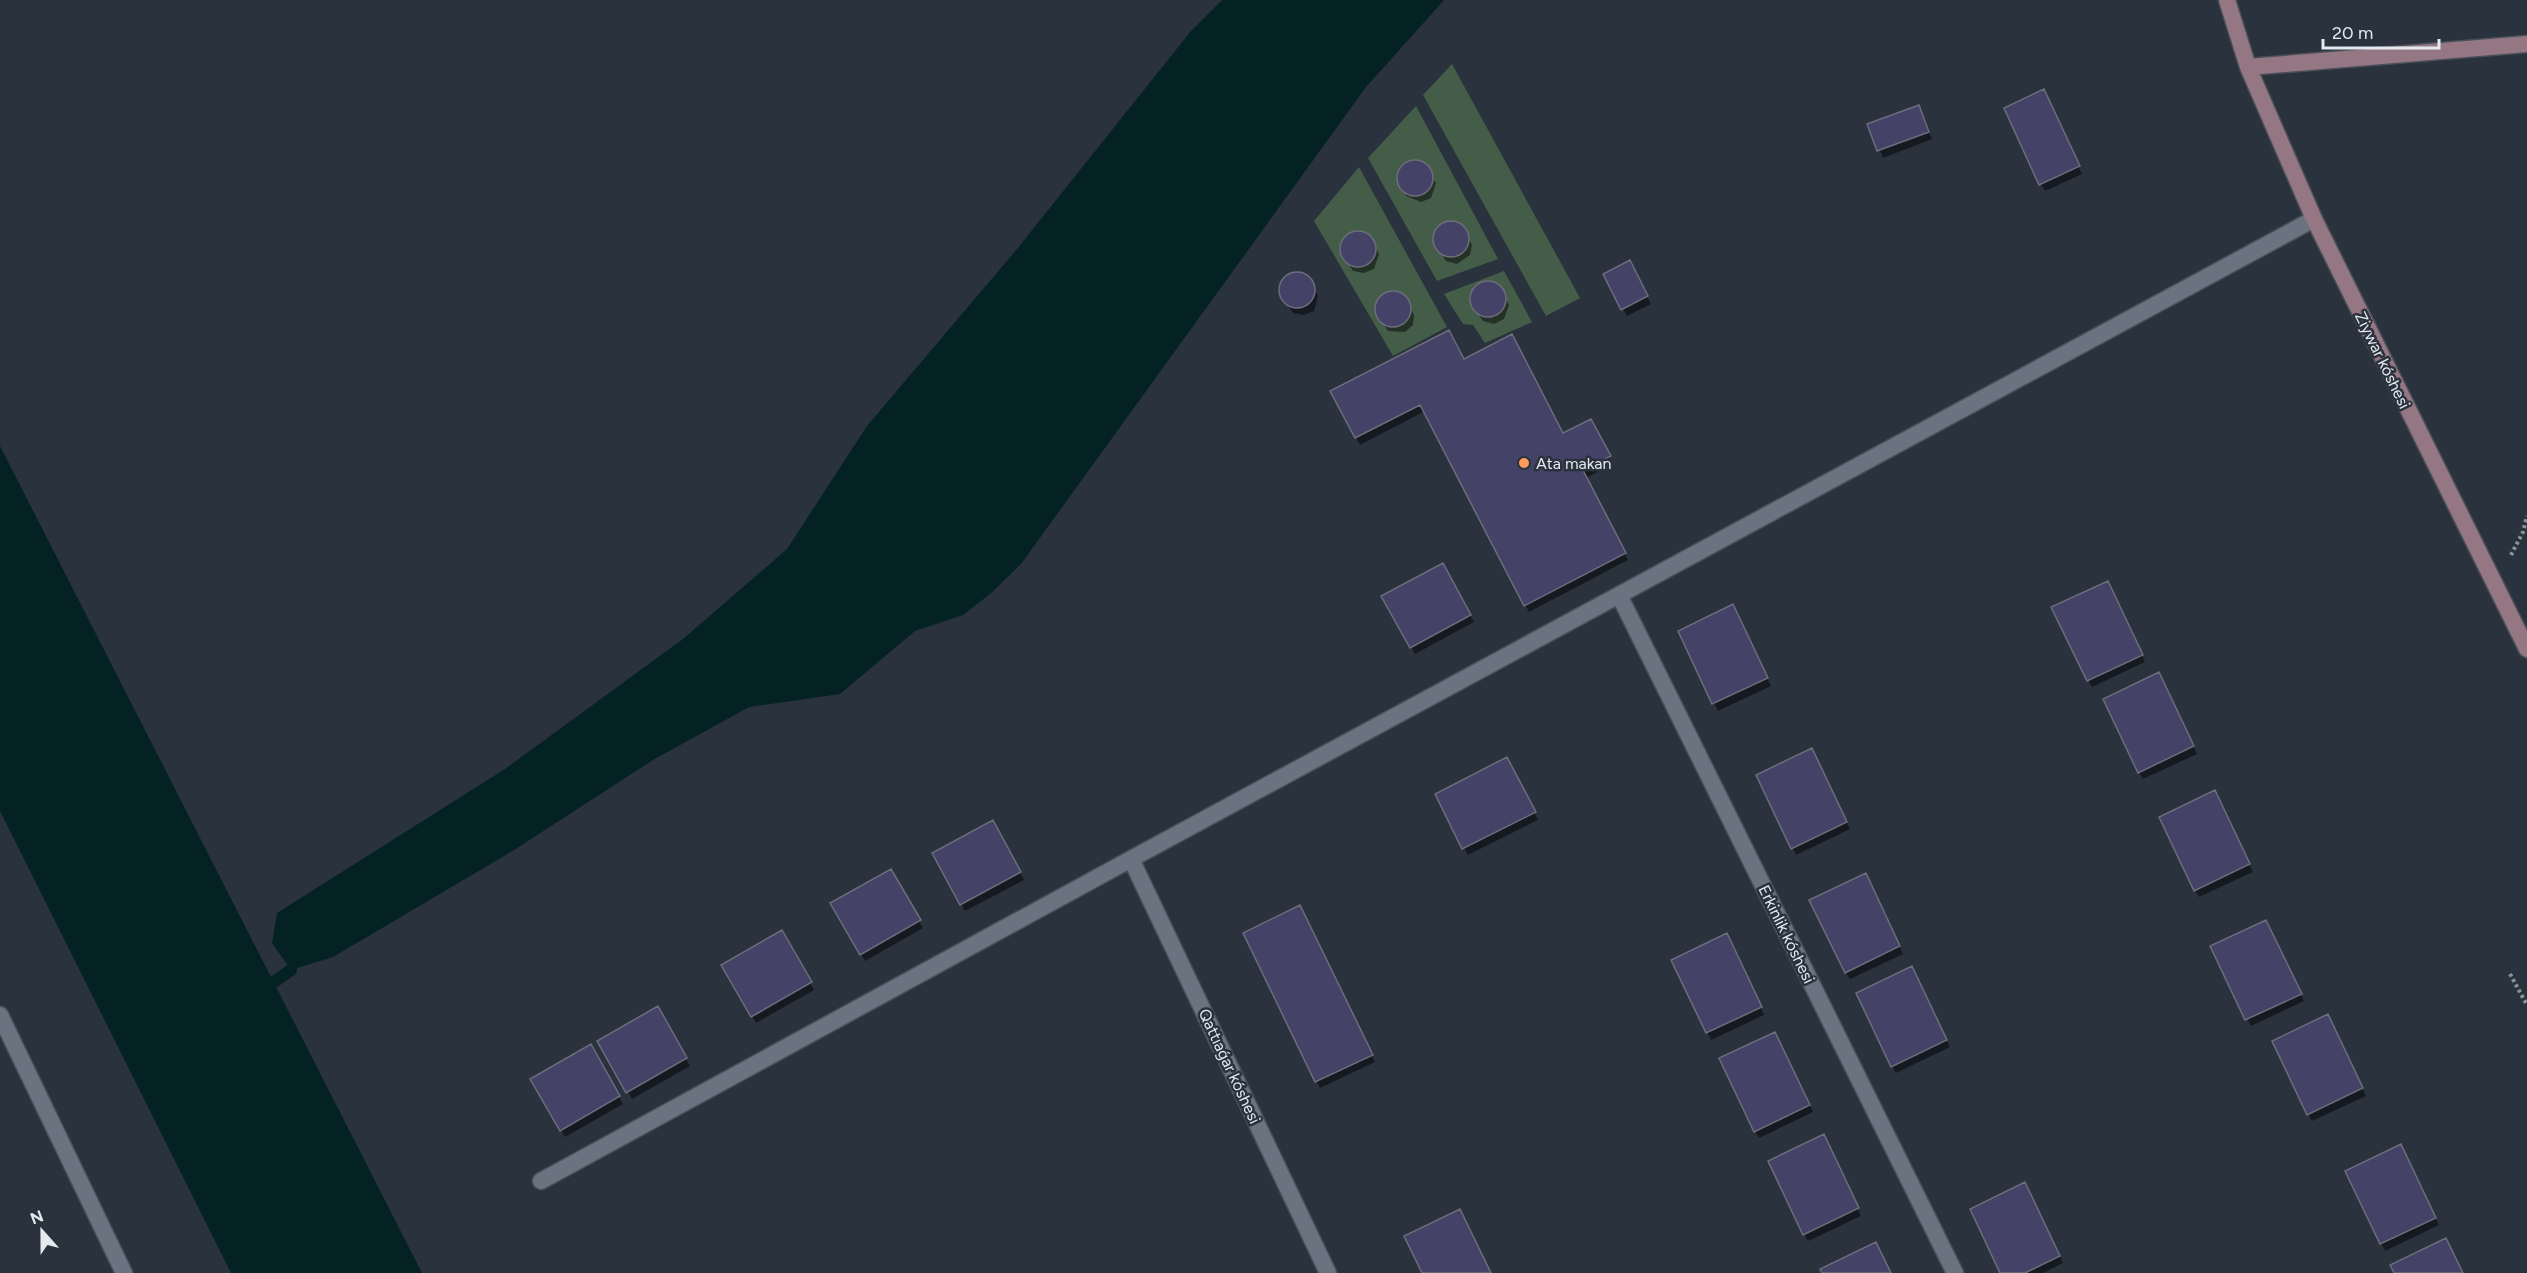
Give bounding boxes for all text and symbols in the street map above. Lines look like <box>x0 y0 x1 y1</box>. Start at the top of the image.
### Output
scale bar <box>2323 12 2438 50</box>
text: 20 m <box>2332 22 2373 44</box>
street label: Ziywar kóshesi <box>2351 309 2414 412</box>
place label: Ata makan <box>1536 454 1611 473</box>
marker: Ata makan <box>1517 456 1531 470</box>
street label: Erkinlik kóshesi <box>1754 882 1819 987</box>
street label: Qattıaǵar kóshesi <box>1195 1006 1265 1127</box>
north arrow <box>12 1201 72 1261</box>
text: N <box>28 1206 46 1229</box>

